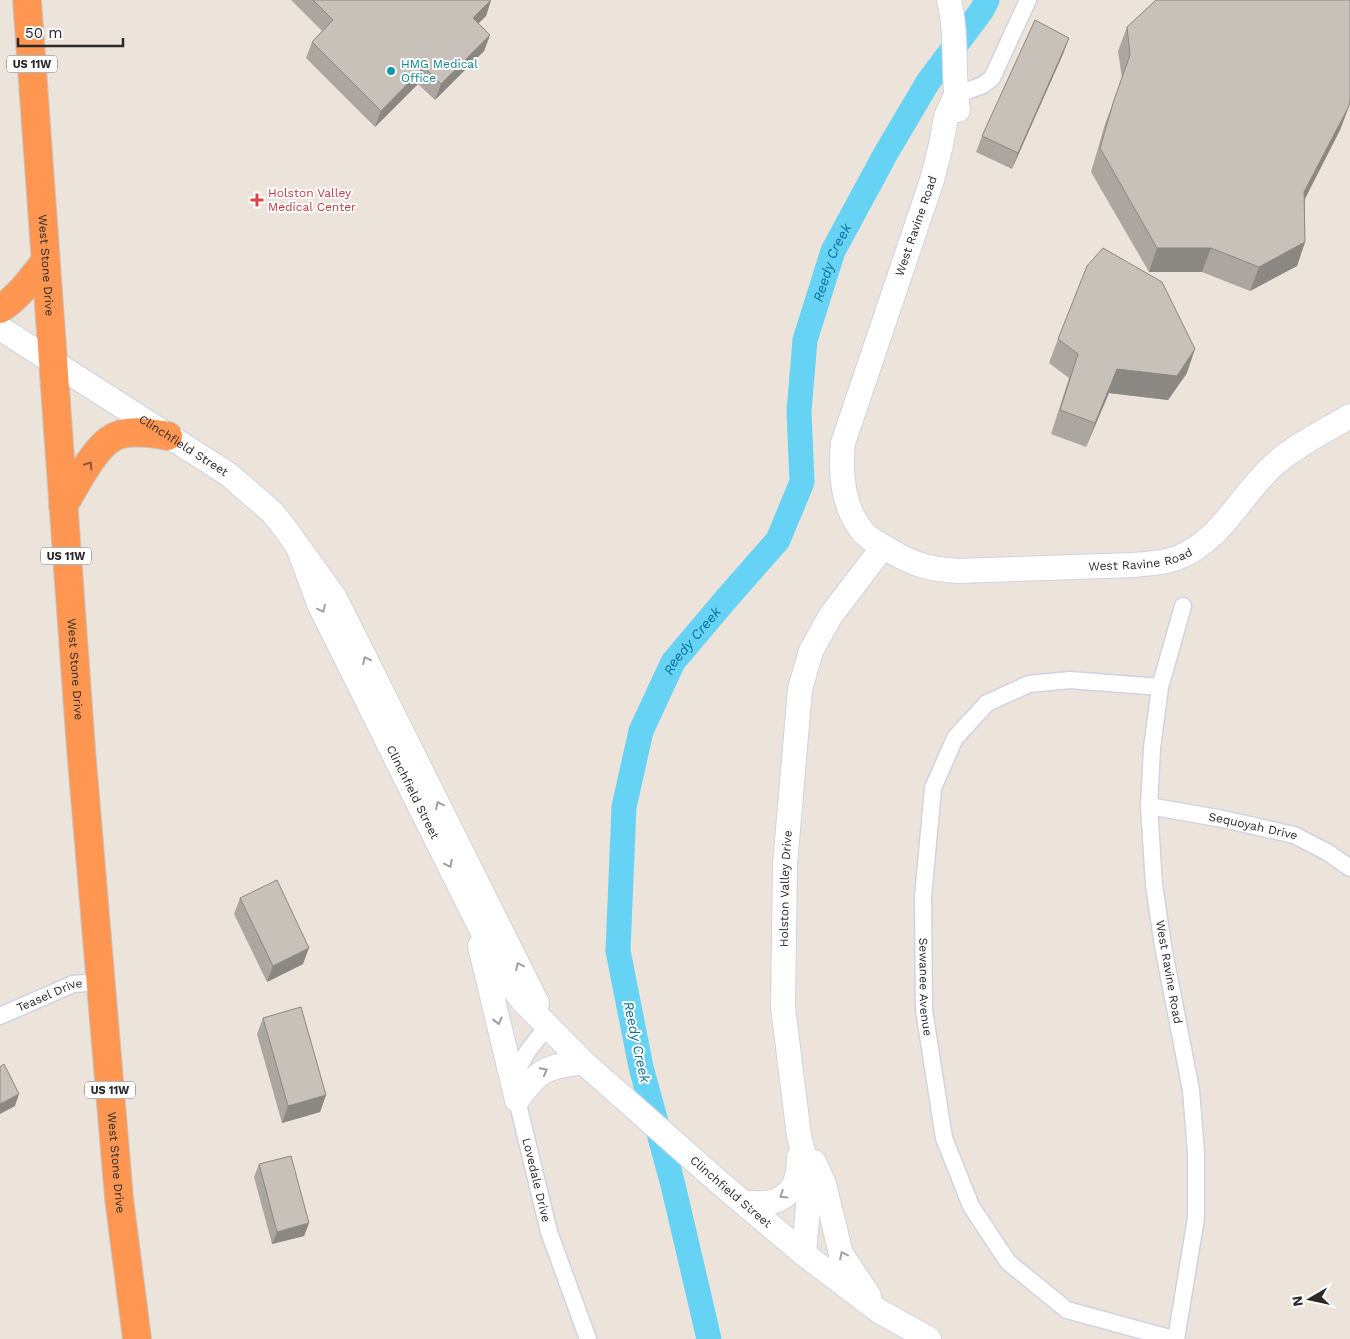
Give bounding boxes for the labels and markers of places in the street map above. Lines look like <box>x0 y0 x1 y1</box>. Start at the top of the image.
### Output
place label: HMG Medical Office <box>401 57 478 85</box>
marker: HMG Medical Office <box>385 65 397 77</box>
place label: Holston Valley Medical Center <box>268 186 356 214</box>
marker: Holston Valley Medical Center <box>250 193 264 207</box>

